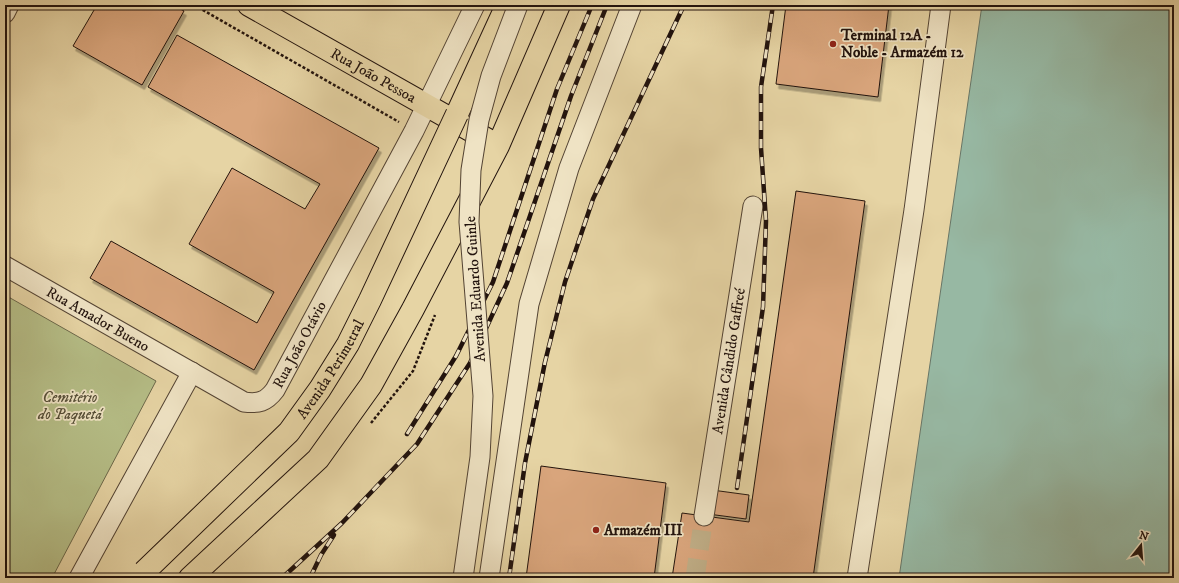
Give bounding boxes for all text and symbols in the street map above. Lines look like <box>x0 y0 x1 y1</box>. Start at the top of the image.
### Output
place label: Terminal 12A - Noble - Armazém 12 <box>840 26 964 62</box>
marker: Terminal 12A - Noble - Armazém 12 <box>828 39 838 49</box>
street label: Rua João Pessoa <box>327 44 420 108</box>
street label: Avenida Eduardo Guinle <box>461 215 490 363</box>
street label: Rua Amador Bueno <box>43 282 153 356</box>
street label: Avenida Cândido Gaffreé <box>708 286 750 435</box>
street label: Rua João Otávio <box>269 298 331 392</box>
street label: Avenida Perimetral <box>293 316 369 423</box>
park label: Cemitério do Paquetá <box>37 388 103 424</box>
place label: Armazém III <box>603 521 683 540</box>
marker: Armazém III <box>591 525 601 535</box>
north arrow <box>1121 525 1161 565</box>
text: N <box>1137 528 1150 544</box>

